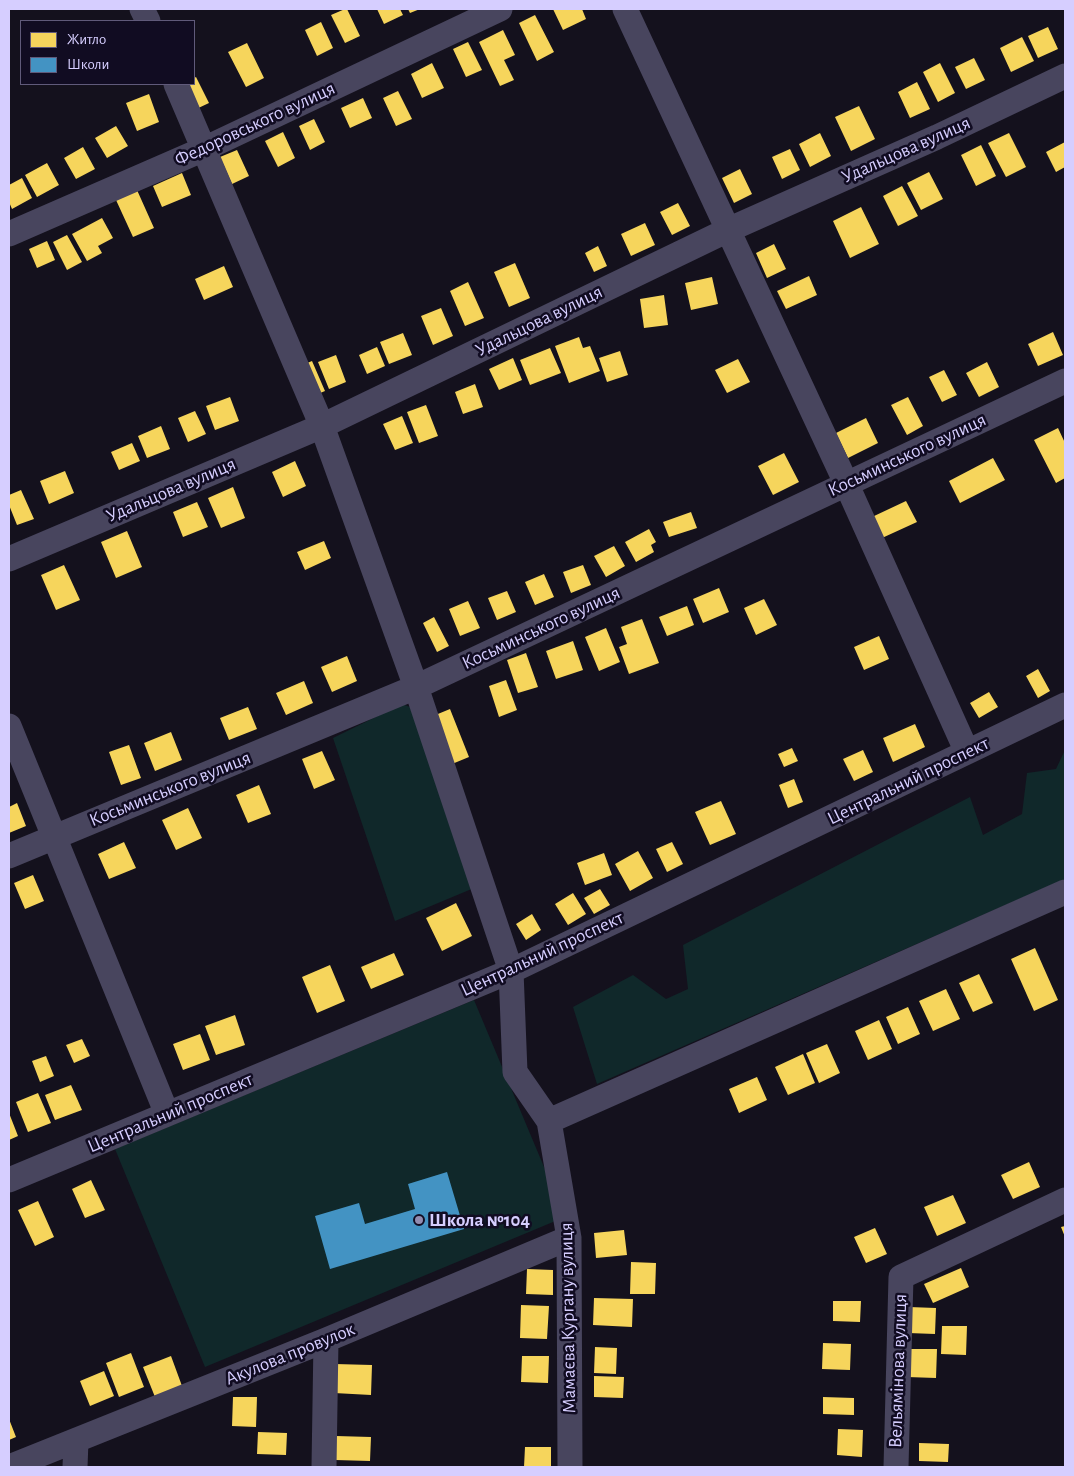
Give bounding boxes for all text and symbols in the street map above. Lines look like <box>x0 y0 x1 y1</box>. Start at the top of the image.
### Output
legend <box>20 20 195 85</box>
text: Житло <box>67 32 106 47</box>
text: Школи <box>67 57 109 72</box>
street label: Федоровського вулиця <box>171 77 339 171</box>
street label: Удальцова вулиця <box>838 111 974 189</box>
street label: Удальцова вулиця <box>472 280 606 362</box>
street label: Косьминського вулиця <box>824 408 990 502</box>
street label: Удальцова вулиця <box>103 452 239 528</box>
street label: Косьминського вулиця <box>458 581 624 675</box>
street label: Центральний проспект <box>823 732 993 830</box>
street label: Косьминського вулиця <box>86 746 254 832</box>
street label: Центральний проспект <box>457 906 627 1002</box>
street label: Центральний проспект <box>84 1068 256 1158</box>
place label: Школа №104 <box>429 1209 530 1231</box>
marker: Школа №104 <box>413 1214 425 1226</box>
street label: Мамаєва Кургану вулиця <box>555 1222 581 1414</box>
street label: Вельямінова вулиця <box>884 1294 912 1448</box>
street label: Акулова провулок <box>222 1318 358 1390</box>

